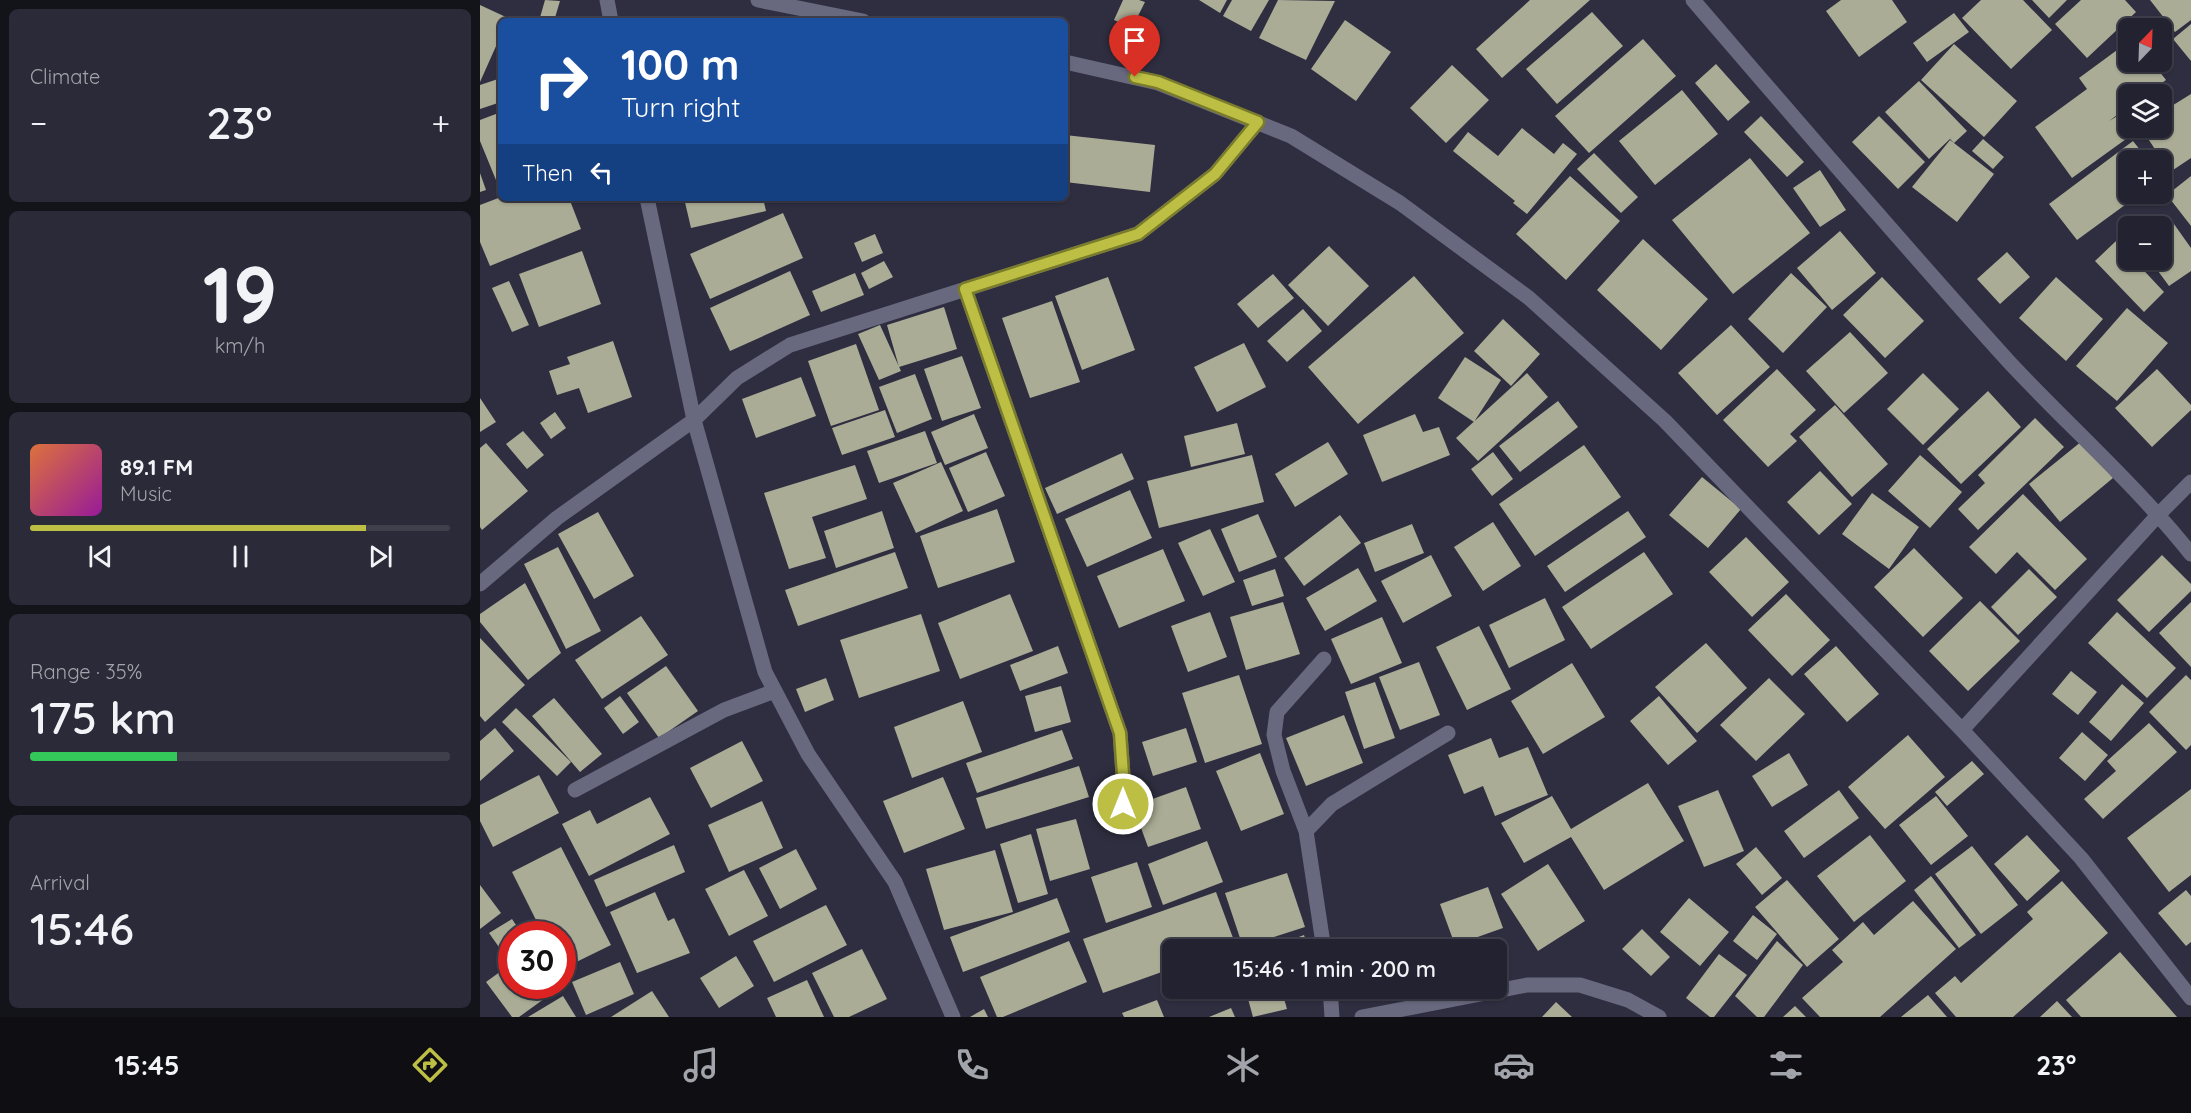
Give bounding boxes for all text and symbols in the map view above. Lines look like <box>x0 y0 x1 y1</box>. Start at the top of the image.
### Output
pin <box>1109 15 1160 77</box>
north arrow <box>2118 18 2172 72</box>
map controls <box>2118 18 2172 270</box>
icon: arrive <box>1118 24 1151 57</box>
text: 100 m <box>621 38 739 91</box>
icon: right <box>522 42 600 120</box>
text: Climate <box>30 64 100 89</box>
button: layers <box>2118 84 2172 138</box>
text: Turn right <box>621 90 740 124</box>
text: 23° <box>206 94 272 150</box>
text: − <box>30 102 47 143</box>
text: + <box>431 102 450 143</box>
button: + <box>2118 150 2172 204</box>
icon: left <box>585 156 618 189</box>
text: Then <box>522 159 573 187</box>
button: − <box>2118 216 2172 270</box>
text: 19 <box>203 245 277 343</box>
text: km/h <box>215 333 265 358</box>
text: 89.1 FM <box>120 453 193 481</box>
text: Music <box>120 481 172 506</box>
icon: previous <box>84 540 117 573</box>
icon: pause <box>224 540 257 573</box>
icon: next <box>364 540 397 573</box>
text: Range · 35% <box>30 659 142 684</box>
text: 175 km <box>30 689 176 745</box>
position arrow <box>1091 772 1155 836</box>
text: Arrival <box>30 870 90 895</box>
text: 15:46 <box>30 900 134 956</box>
speed limit sign: 30 <box>498 921 576 999</box>
text: 15:46 · 1 min · 200 m <box>1233 955 1436 983</box>
icon: directions <box>409 1044 451 1086</box>
icon: music <box>680 1044 722 1086</box>
icon: phone <box>951 1044 993 1086</box>
icon: climate <box>1222 1044 1264 1086</box>
icon: car <box>1493 1044 1535 1086</box>
icon: filters <box>1765 1044 1807 1086</box>
text: 15:45 <box>115 1048 179 1082</box>
text: 23° <box>2036 1048 2076 1082</box>

